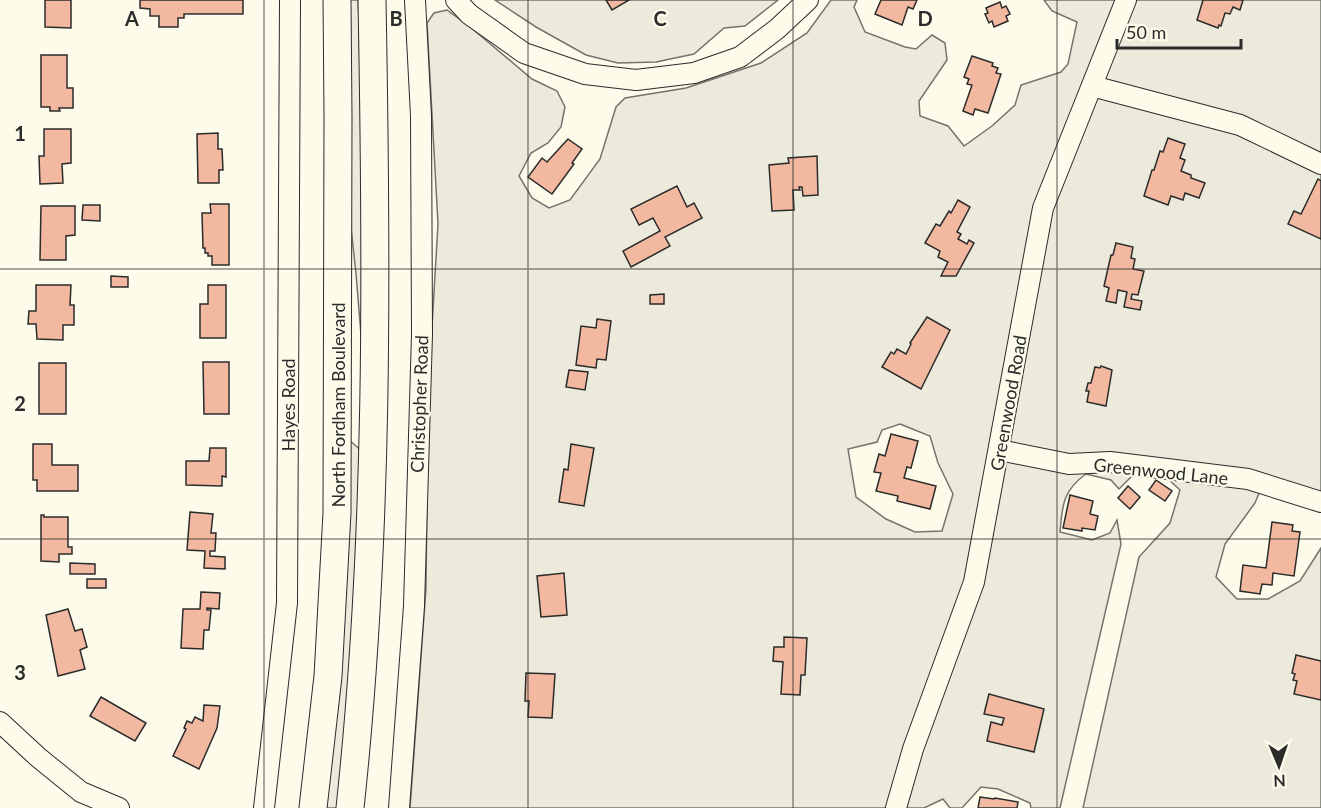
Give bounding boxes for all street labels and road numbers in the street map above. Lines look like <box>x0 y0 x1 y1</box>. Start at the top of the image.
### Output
street label: North Fordham Boulevard <box>327 302 349 508</box>
street label: Greenwood Road <box>985 334 1031 472</box>
street label: Christopher Road <box>406 335 432 473</box>
street label: Hayes Road <box>277 358 299 452</box>
street label: Greenwood Lane <box>1093 453 1229 489</box>

